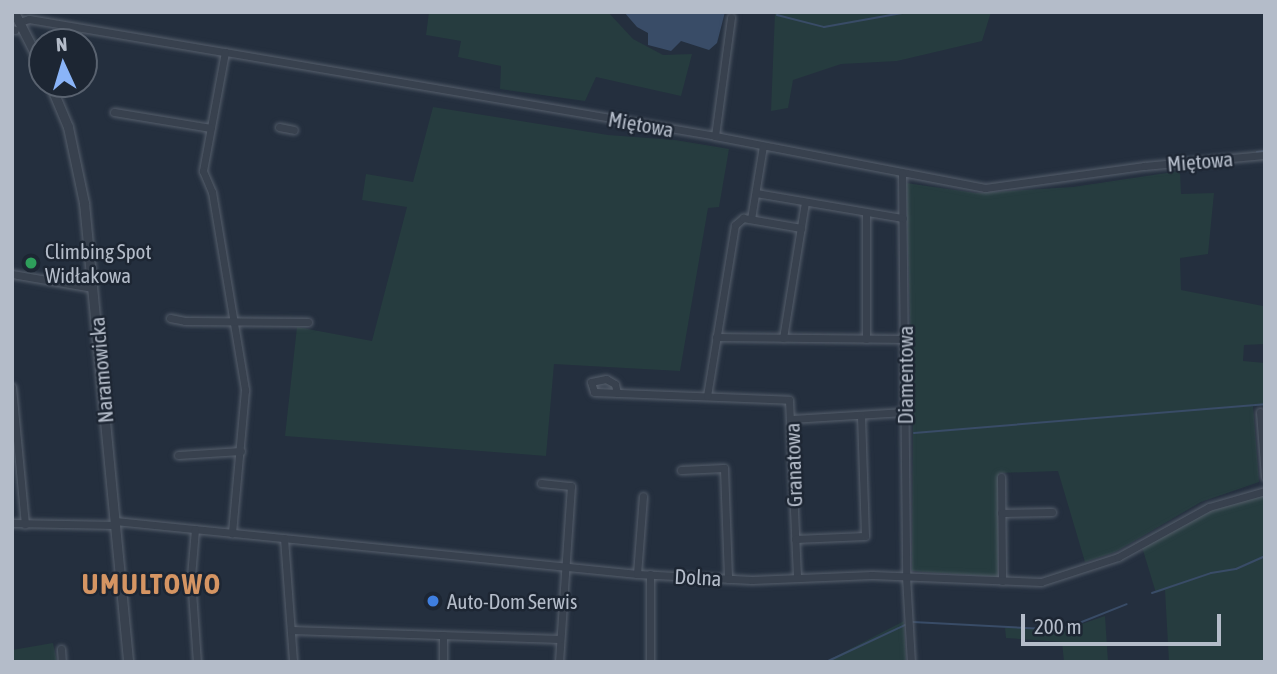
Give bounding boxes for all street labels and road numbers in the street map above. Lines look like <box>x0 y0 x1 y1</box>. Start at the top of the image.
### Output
street label: Miętowa <box>606 106 676 142</box>
street label: Miętowa <box>1166 146 1234 176</box>
street label: Naramowicka <box>84 316 118 424</box>
street label: Diamentowa <box>892 326 918 424</box>
street label: Granatowa <box>779 422 807 508</box>
street label: Dolna <box>674 563 722 591</box>

